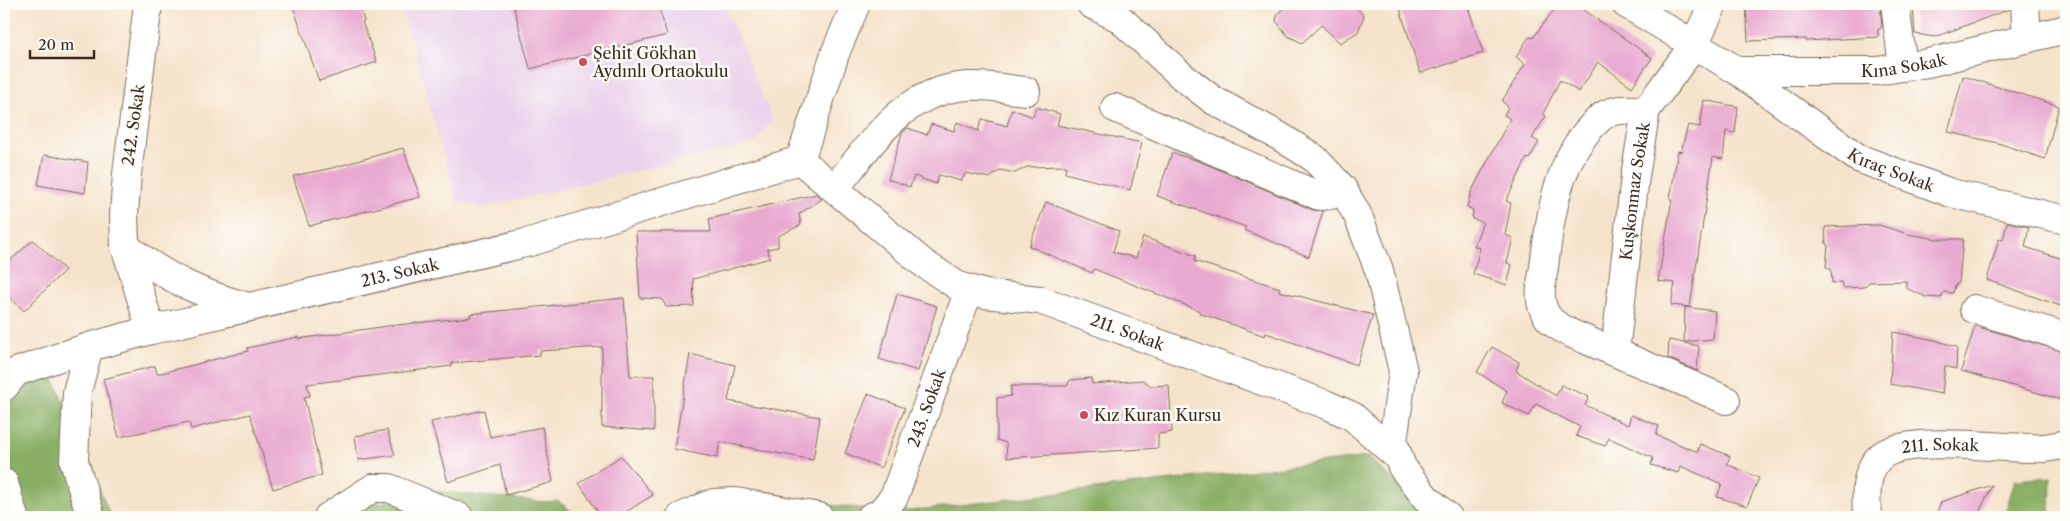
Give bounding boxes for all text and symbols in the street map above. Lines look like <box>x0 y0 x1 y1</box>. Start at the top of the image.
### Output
scale bar <box>30 28 94 60</box>
text: 20 m <box>38 35 74 54</box>
place label: Şehit Gökhan Aydınlı Ortaokulu <box>592 43 729 81</box>
street label: Kına Sokak <box>1861 49 1949 81</box>
marker: Şehit Gökhan Aydınlı Ortaokulu <box>577 56 589 68</box>
street label: 242. Sokak <box>117 82 149 167</box>
street label: Kuşkonmaz Sokak <box>1615 120 1654 262</box>
street label: Kıraç Sokak <box>1844 144 1938 196</box>
street label: 213. Sokak <box>359 253 441 291</box>
street label: 211. Sokak <box>1088 309 1168 355</box>
street label: 243. Sokak <box>903 365 950 450</box>
place label: Kız Kuran Kursu <box>1094 405 1221 425</box>
marker: Kız Kuran Kursu <box>1078 409 1090 421</box>
street label: 211. Sokak <box>1900 434 1980 457</box>

